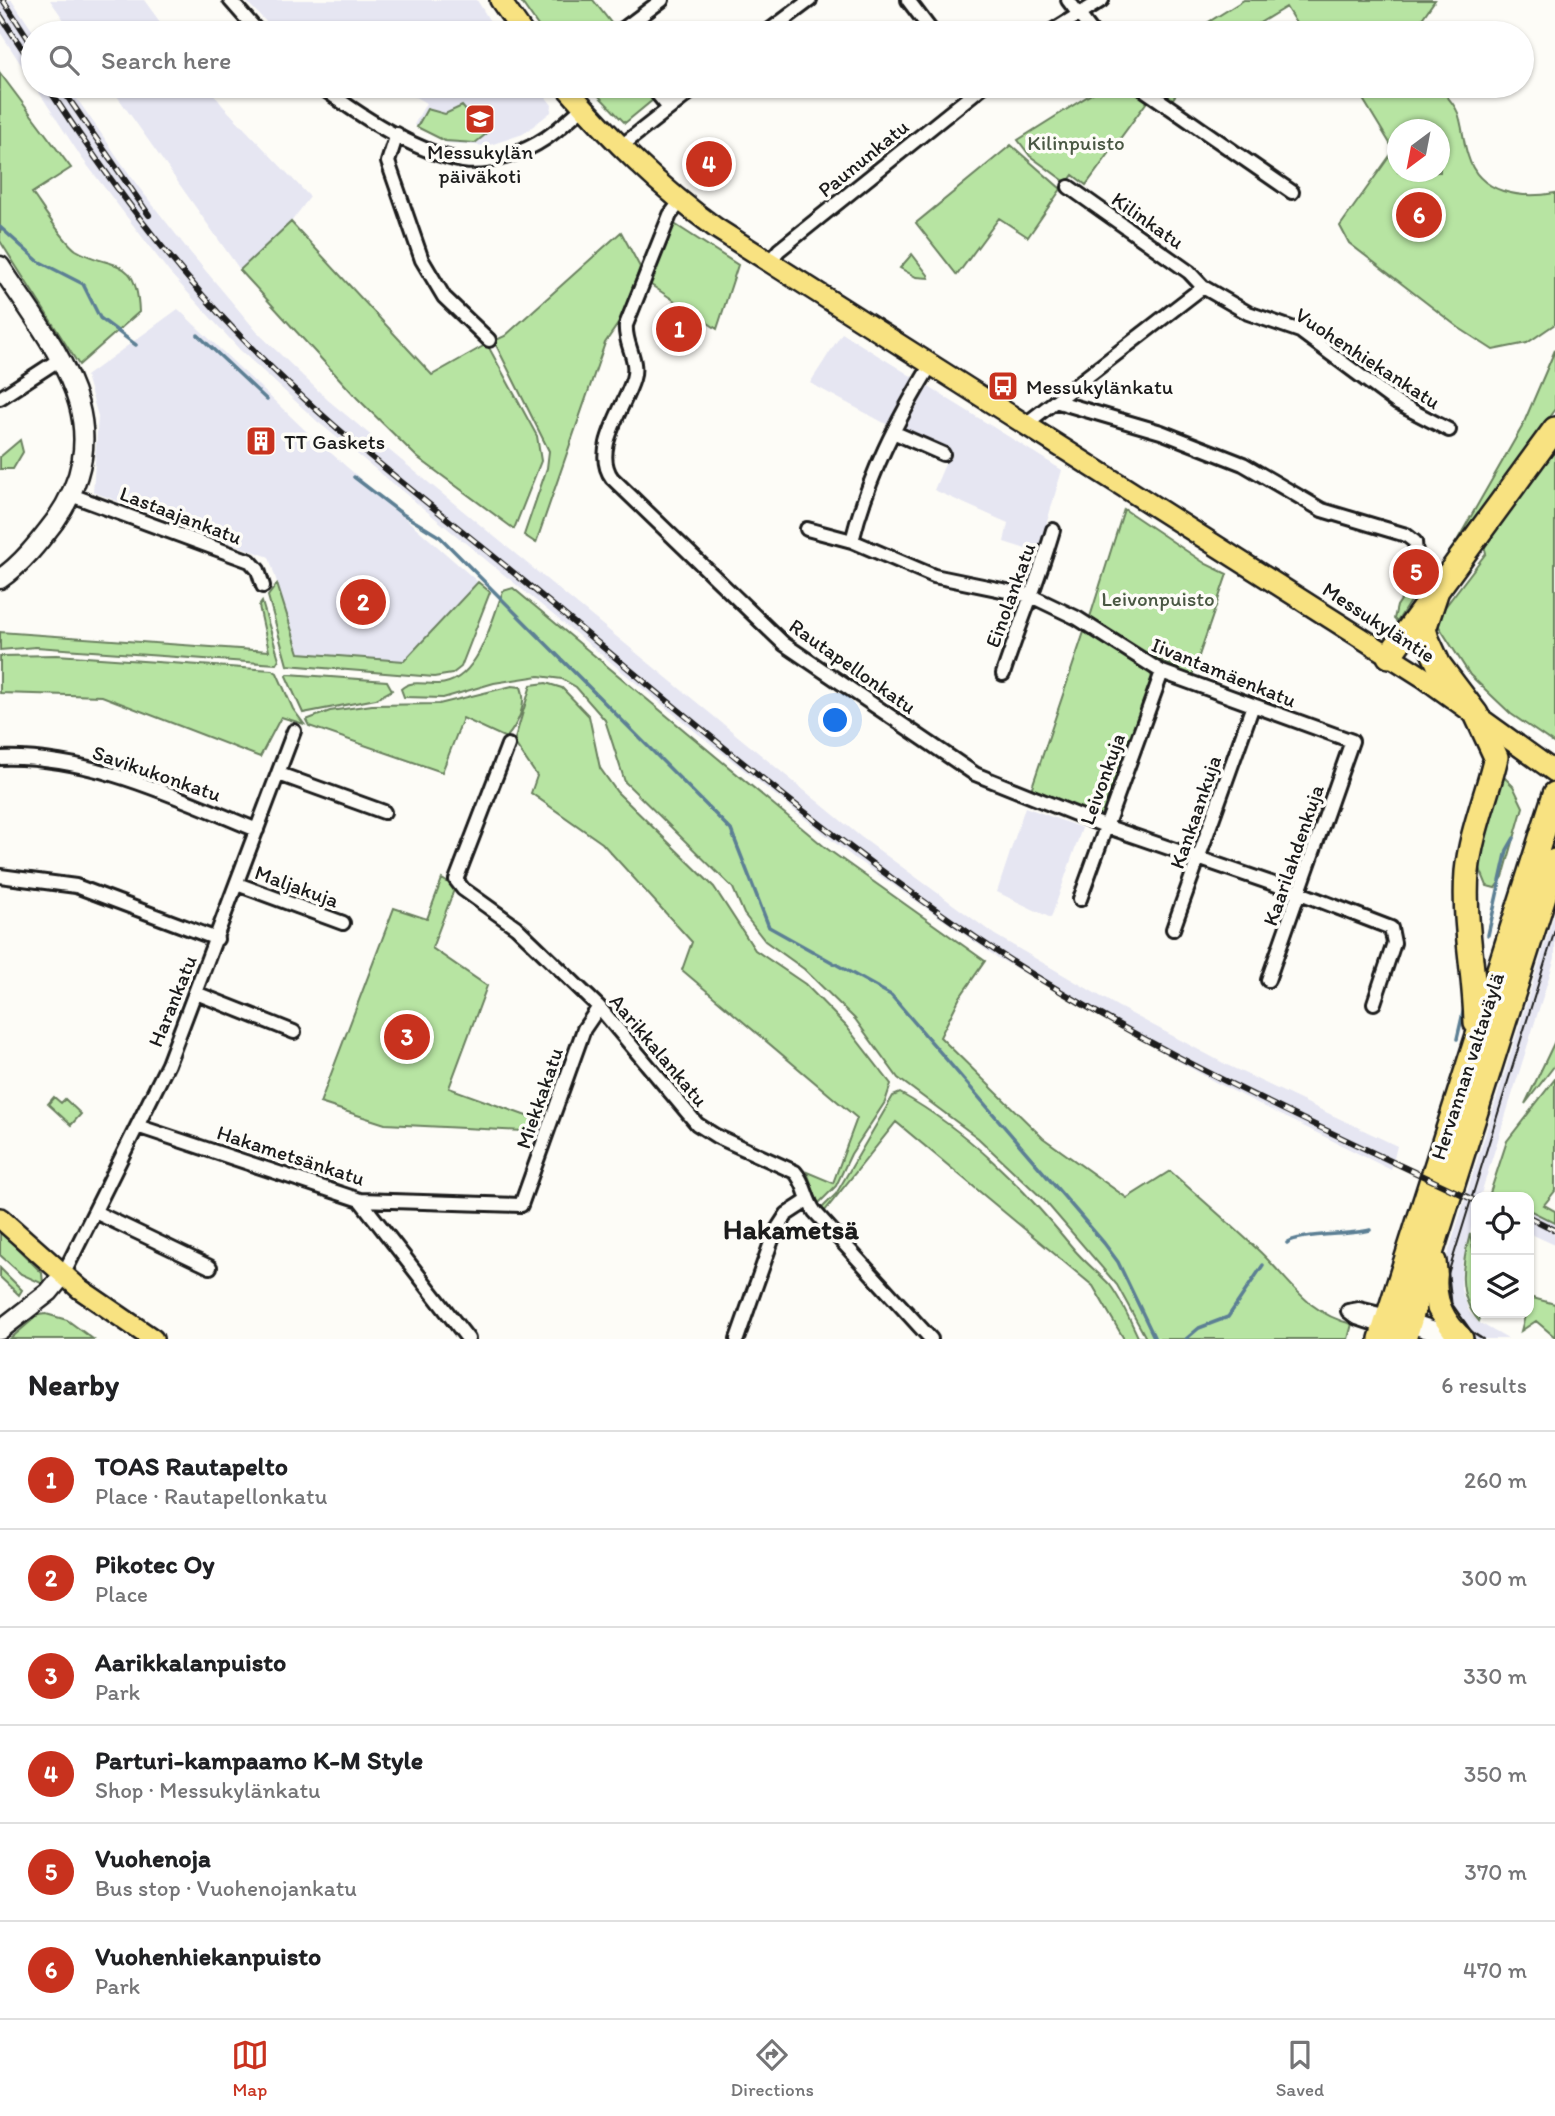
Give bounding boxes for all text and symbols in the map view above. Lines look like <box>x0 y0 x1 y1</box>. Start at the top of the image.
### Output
search box <box>21 21 1534 98</box>
icon: search <box>45 41 83 79</box>
text: Search here <box>101 44 231 76</box>
school or university icon: Messukylän päiväkoti <box>463 102 497 136</box>
street label: Paununkatu <box>813 114 913 202</box>
north arrow <box>1387 119 1450 182</box>
park label: Kilinpuisto <box>1027 130 1125 155</box>
pin: 4 <box>686 138 732 190</box>
place label: Messukylän päiväkoti <box>427 139 533 188</box>
street label: Kilinkatu <box>1107 186 1189 254</box>
pin: 6 <box>1396 189 1442 241</box>
street label: Vuohenhiekankatu <box>1291 302 1445 414</box>
pin: 1 <box>656 303 702 355</box>
bus stop icon: Messukylänkatu <box>986 369 1020 403</box>
place label: Messukylänkatu <box>1026 374 1173 399</box>
building icon: TT Gaskets <box>244 424 278 458</box>
place label: TT Gaskets <box>284 429 385 454</box>
street label: Lastaajankatu <box>116 480 246 550</box>
street label: Einolankatu <box>980 539 1040 651</box>
pin: 5 <box>1393 546 1439 598</box>
pin: 2 <box>340 576 386 628</box>
street label: Messukyläntie <box>1318 576 1440 668</box>
park label: Leivonpuisto <box>1101 586 1215 611</box>
street label: Rautapellonkatu <box>785 613 922 719</box>
street label: Iivantamäenkatu <box>1148 632 1300 713</box>
your location <box>818 703 852 737</box>
street label: Leivonkuja <box>1074 730 1130 828</box>
street label: Savikukonkatu <box>89 739 225 807</box>
street label: Kankaankuja <box>1164 752 1226 872</box>
street label: Kaarilahdenkuja <box>1257 781 1329 929</box>
street label: Maljakuja <box>252 859 342 913</box>
street label: Harankatu <box>142 951 202 1050</box>
street label: Hervannan valtaväylä <box>1425 969 1509 1163</box>
street label: Aarikkalankatu <box>605 989 714 1112</box>
pin: 3 <box>384 1011 430 1063</box>
street label: Miekkakatu <box>510 1044 568 1152</box>
street label: Hakametsänkatu <box>214 1119 368 1191</box>
map controls <box>1471 1192 1534 1318</box>
button: locate <box>1471 1192 1534 1255</box>
district label: Hakametsä <box>723 1212 859 1246</box>
button: layers <box>1471 1255 1534 1318</box>
text: Nearby <box>28 1366 119 1403</box>
text: 6 results <box>1441 1371 1527 1399</box>
text: TOAS Rautapelto <box>95 1450 288 1482</box>
text: 1 <box>46 1466 56 1494</box>
text: 260 m <box>1464 1466 1527 1494</box>
text: Place · Rautapellonkatu <box>95 1482 327 1510</box>
text: Pikotec Oy <box>95 1548 214 1580</box>
text: 2 <box>45 1564 57 1592</box>
text: 300 m <box>1462 1564 1527 1592</box>
text: Place <box>95 1580 148 1608</box>
text: Aarikkalanpuisto <box>95 1646 286 1678</box>
text: 3 <box>45 1662 57 1690</box>
text: 330 m <box>1463 1662 1527 1690</box>
text: Park <box>95 1678 140 1706</box>
text: Parturi-kampaamo K-M Style <box>95 1744 423 1776</box>
text: 4 <box>44 1760 58 1788</box>
text: 350 m <box>1464 1760 1527 1788</box>
text: Shop · Messukylänkatu <box>95 1776 321 1804</box>
text: Vuohenoja <box>95 1842 211 1874</box>
text: 5 <box>45 1858 57 1886</box>
text: 370 m <box>1464 1858 1527 1886</box>
text: Bus stop · Vuohenojankatu <box>95 1874 357 1902</box>
text: Vuohenhiekanpuisto <box>95 1940 321 1972</box>
text: 6 <box>45 1956 57 1984</box>
text: 470 m <box>1463 1956 1527 1984</box>
text: Park <box>95 1972 140 2000</box>
tab: Map <box>231 2036 269 2101</box>
tab: Directions <box>730 2036 814 2101</box>
tab: Saved <box>1276 2036 1324 2101</box>

